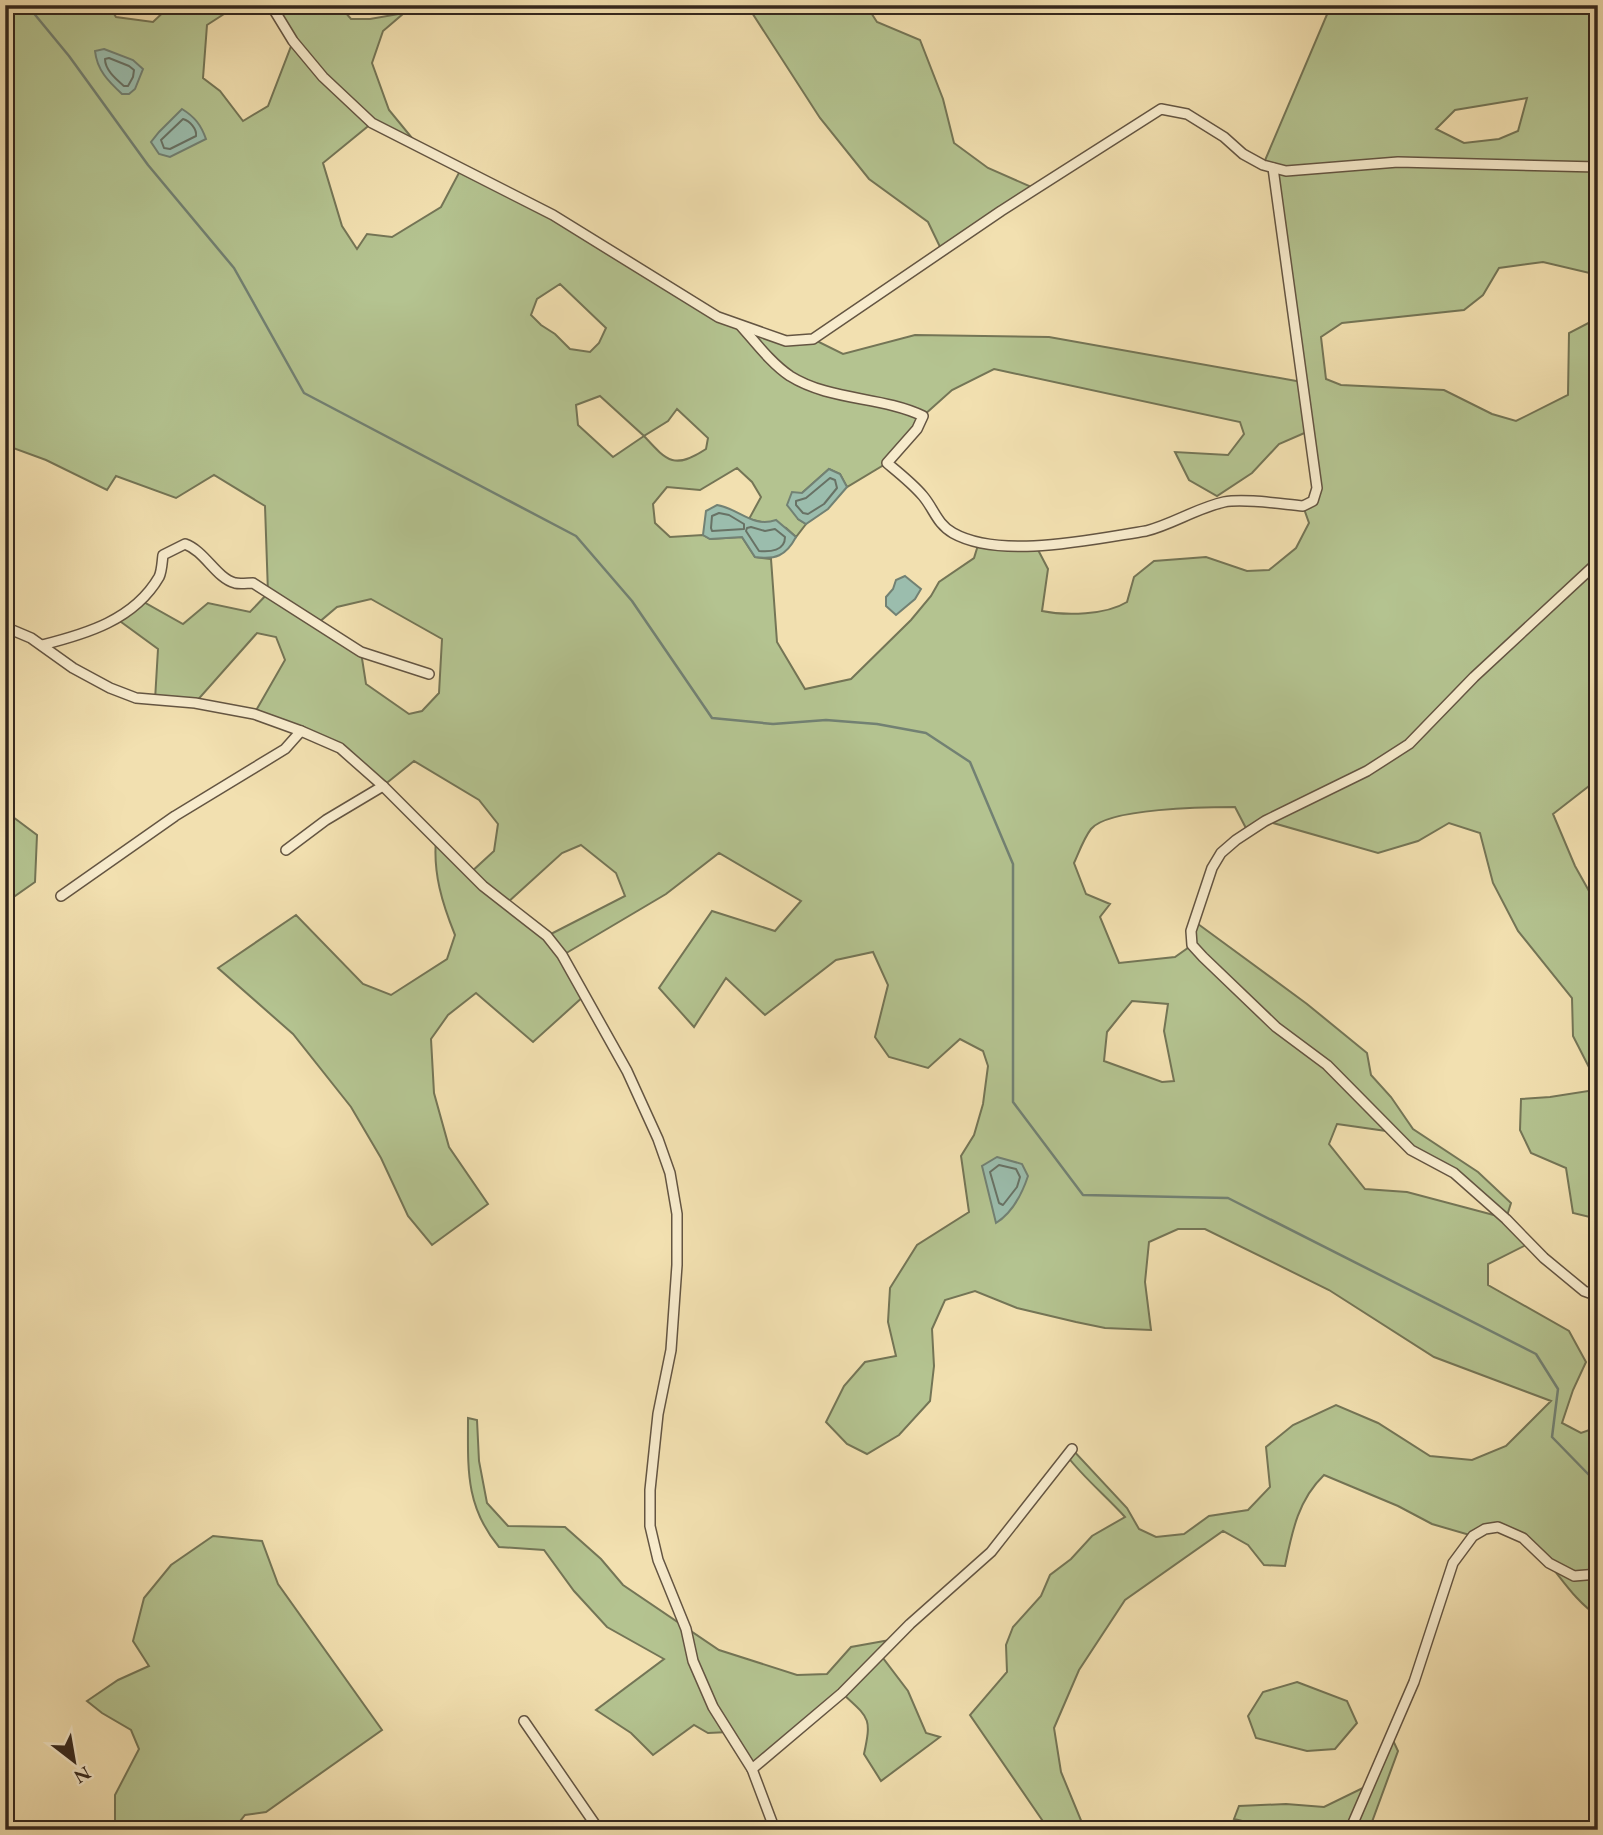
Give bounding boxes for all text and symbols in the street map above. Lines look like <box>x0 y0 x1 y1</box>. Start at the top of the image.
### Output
north arrow <box>38 1727 108 1797</box>
text: N <box>69 1760 96 1790</box>

